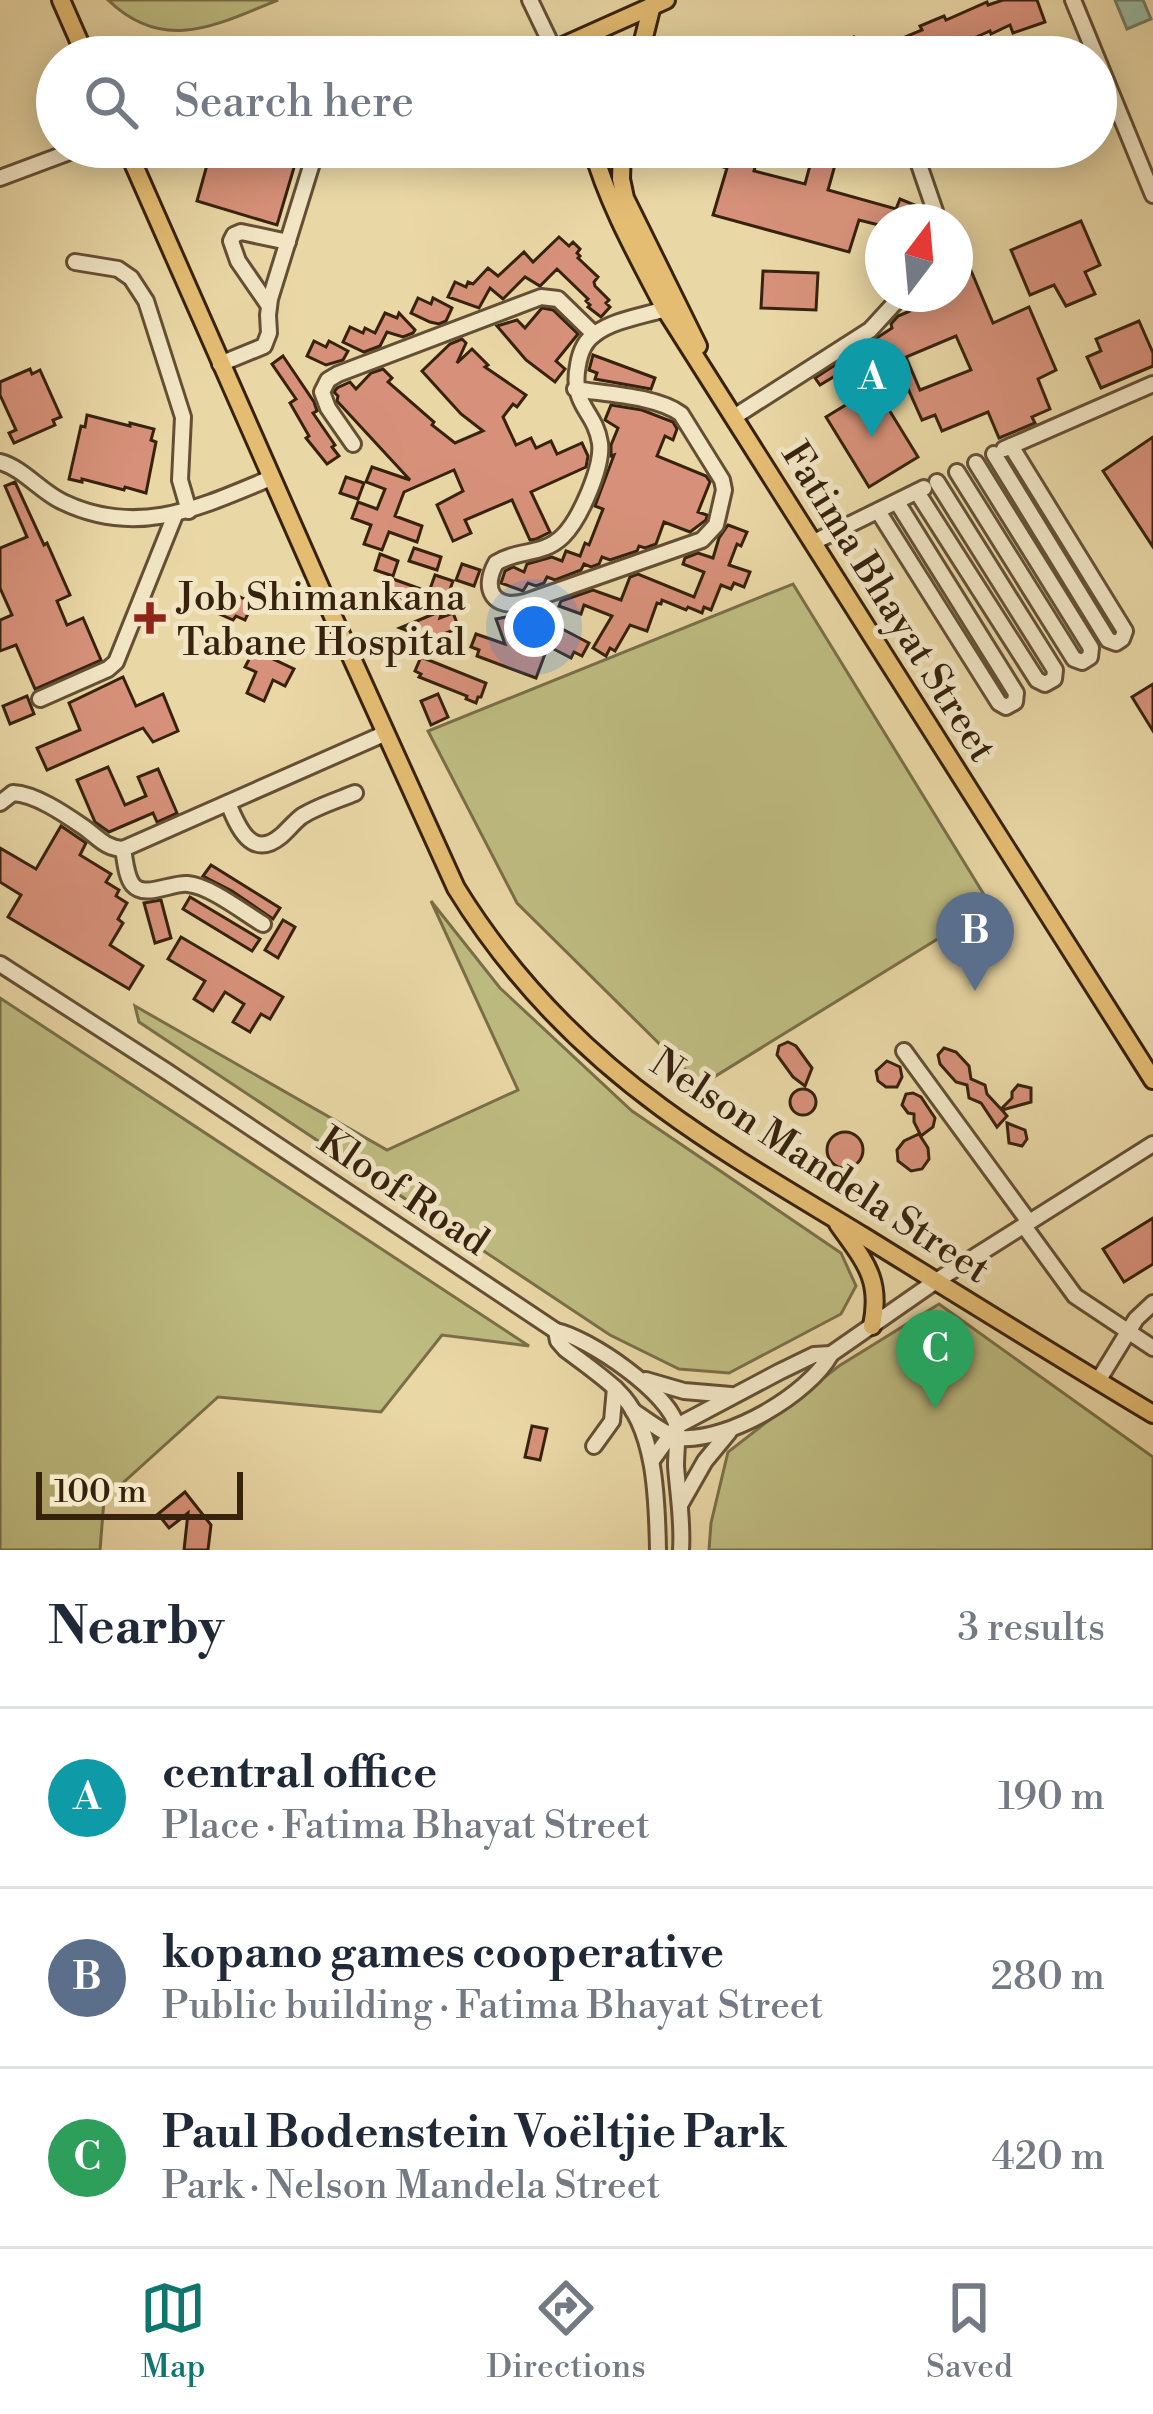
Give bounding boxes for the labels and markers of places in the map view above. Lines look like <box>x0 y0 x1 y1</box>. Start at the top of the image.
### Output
pin: A <box>833 338 911 437</box>
place label: Job Shimankana Tabane Hospital <box>175 574 466 668</box>
marker: Job Shimankana Tabane Hospital <box>134 602 166 634</box>
pin: B <box>936 892 1014 991</box>
pin: C <box>896 1310 974 1409</box>

